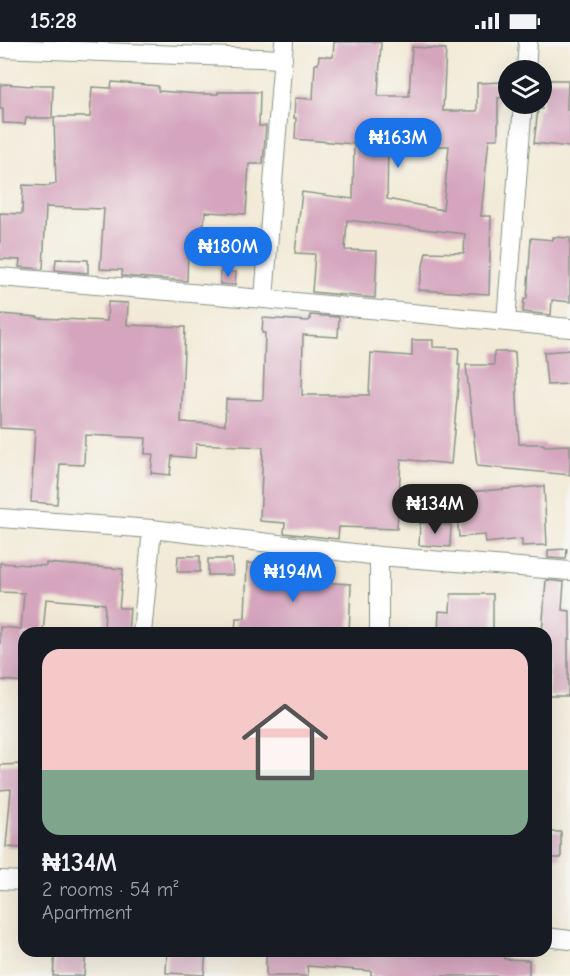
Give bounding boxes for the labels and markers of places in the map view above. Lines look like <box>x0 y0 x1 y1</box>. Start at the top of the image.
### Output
pin: ₦163M <box>356 118 440 169</box>
pin: ₦180M <box>186 227 270 278</box>
pin: ₦134M <box>393 484 477 535</box>
pin: ₦194M <box>251 552 335 603</box>

